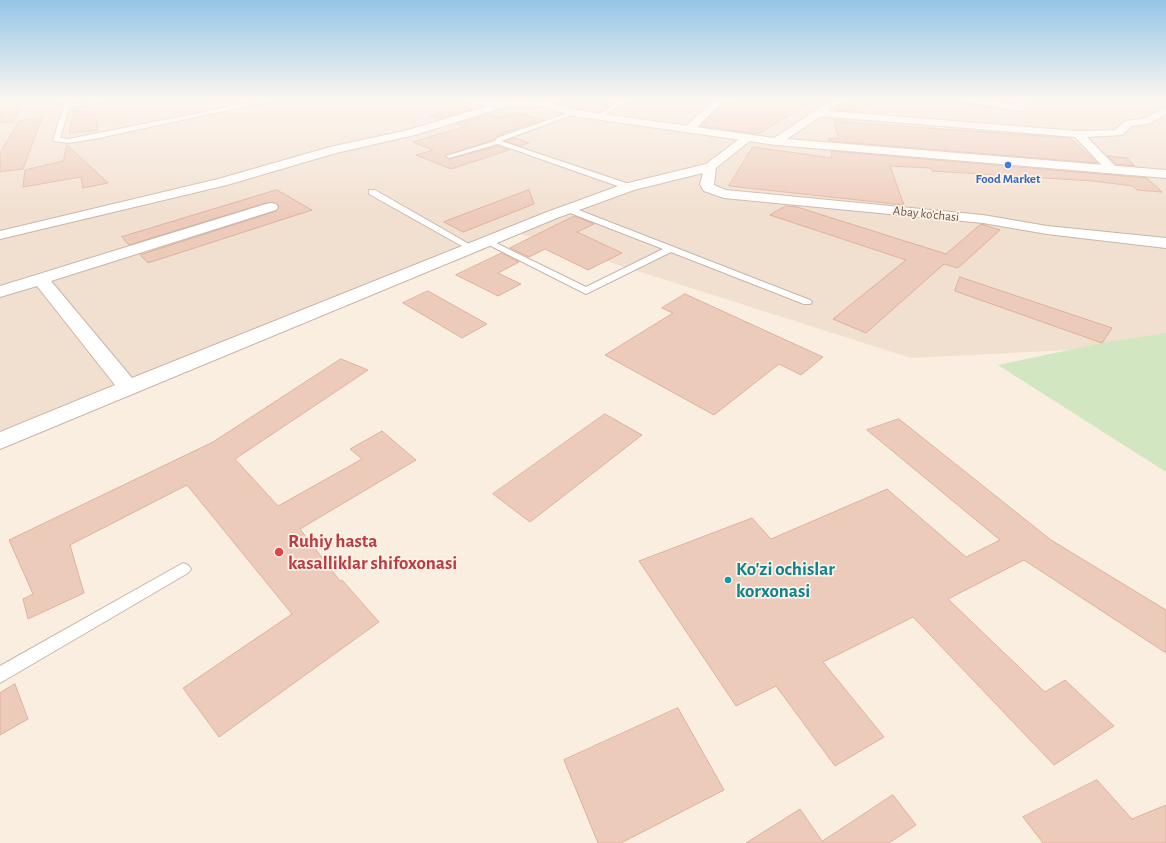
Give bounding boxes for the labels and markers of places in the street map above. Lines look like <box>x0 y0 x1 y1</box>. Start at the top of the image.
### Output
marker: Food Market <box>1003 160 1013 170</box>
place label: Food Market <box>976 171 1040 187</box>
place label: Ruhiy hasta kasalliklar shifoxonasi <box>288 530 457 574</box>
marker: Ruhiy hasta kasalliklar shifoxonasi <box>273 546 285 558</box>
place label: Ko'zi ochislar korxonasi <box>736 558 835 602</box>
marker: Ko'zi ochislar korxonasi <box>723 575 733 585</box>

